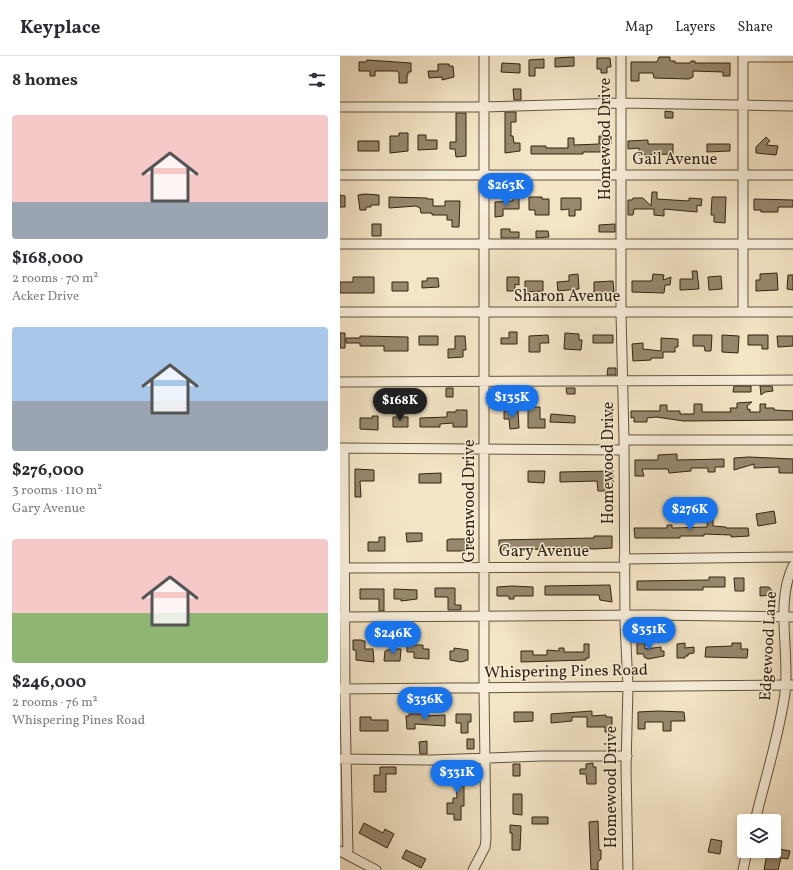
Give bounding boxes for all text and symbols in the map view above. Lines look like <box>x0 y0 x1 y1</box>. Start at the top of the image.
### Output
text: Keyplace <box>20 15 101 41</box>
text: Map <box>625 18 653 37</box>
text: Layers <box>675 18 715 37</box>
text: Share <box>737 18 773 37</box>
text: 8 homes <box>12 69 78 92</box>
icon: filters <box>306 69 328 91</box>
street label: Homewood Drive <box>595 78 617 200</box>
icon: home <box>134 141 206 213</box>
street label: Gail Avenue <box>633 149 717 171</box>
pin: $263K <box>478 173 534 207</box>
text: $263K <box>487 177 525 195</box>
text: $168,000 <box>12 247 83 270</box>
text: 2 rooms · 70 m² <box>12 270 98 288</box>
street label: Sharon Avenue <box>514 286 620 308</box>
text: Acker Drive <box>12 288 79 306</box>
icon: home <box>134 353 206 425</box>
pin: $135K <box>484 385 540 419</box>
pin: $168K <box>372 388 428 422</box>
text: $135K <box>495 389 529 407</box>
text: $168K <box>382 392 418 410</box>
street label: Homewood Drive <box>598 402 620 524</box>
street label: Greenwood Drive <box>459 439 481 563</box>
text: $276,000 <box>12 459 84 482</box>
text: 3 rooms · 110 m² <box>12 482 102 500</box>
pin: $276K <box>662 497 718 531</box>
text: Gary Avenue <box>12 500 85 518</box>
text: $276K <box>672 501 708 519</box>
street label: Gary Avenue <box>499 541 589 563</box>
icon: home <box>134 565 206 637</box>
street label: Edgewood Lane <box>755 591 783 701</box>
pin: $351K <box>621 617 677 651</box>
pin: $246K <box>365 621 421 655</box>
text: $351K <box>632 621 666 639</box>
text: $246K <box>374 625 412 643</box>
street label: Whispering Pines Road <box>484 660 648 684</box>
text: $246,000 <box>12 671 86 694</box>
pin: $336K <box>397 687 453 721</box>
text: $336K <box>406 691 444 709</box>
text: 2 rooms · 76 m² <box>12 694 97 712</box>
text: Whispering Pines Road <box>12 712 145 730</box>
street label: Homewood Drive <box>601 726 623 848</box>
pin: $331K <box>429 760 485 794</box>
text: $331K <box>439 764 475 782</box>
map controls <box>737 814 781 858</box>
button: layers <box>737 814 781 858</box>

